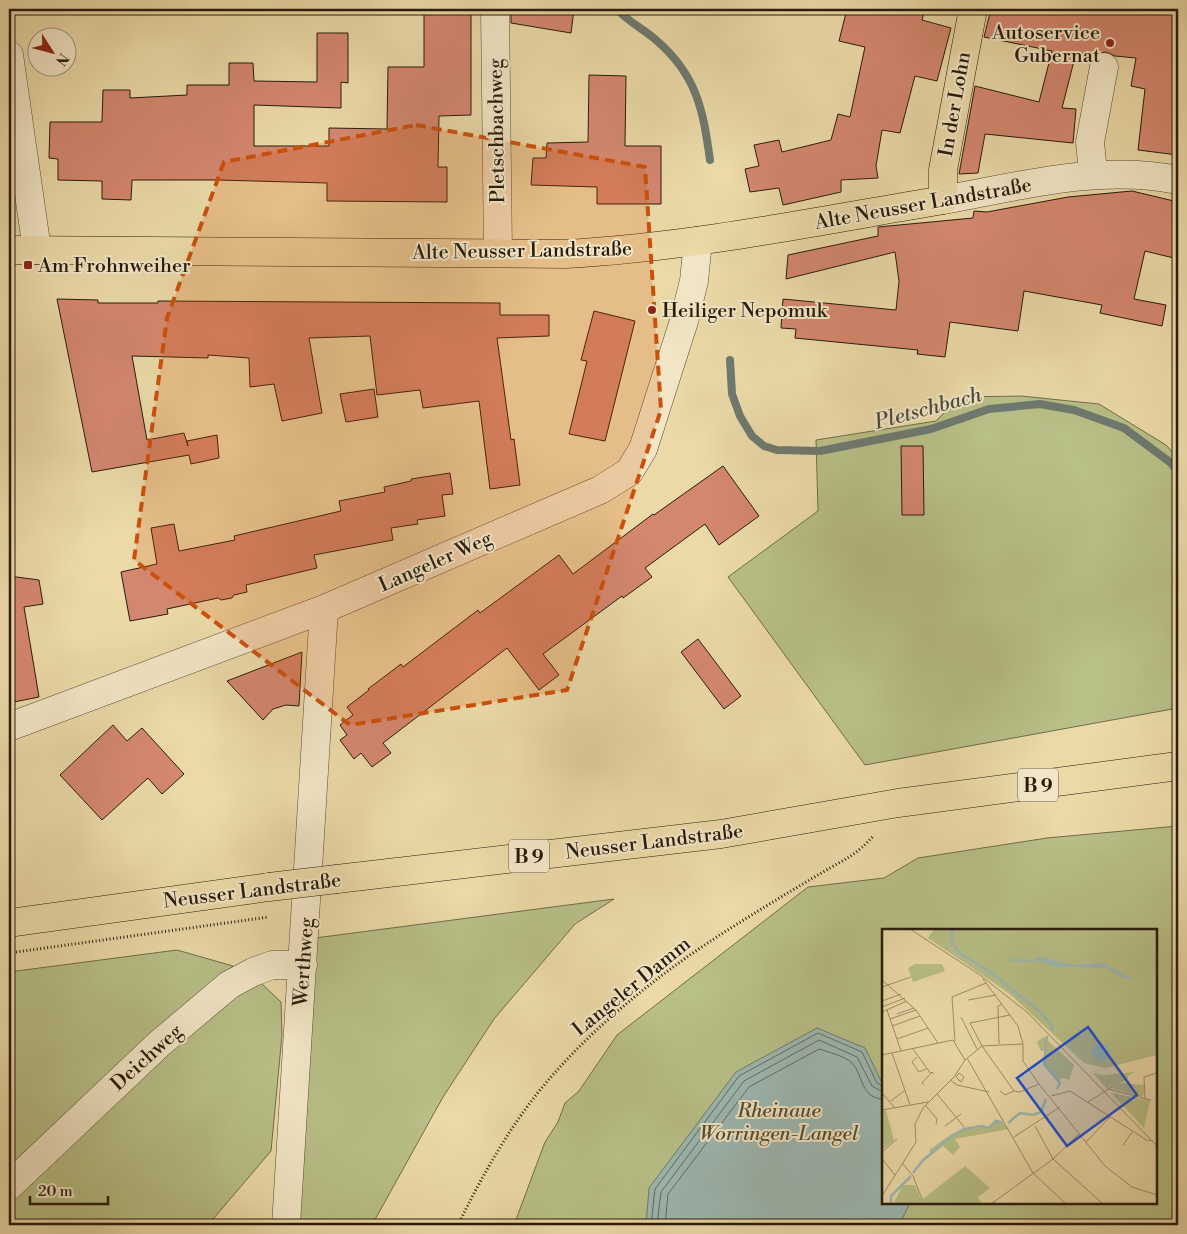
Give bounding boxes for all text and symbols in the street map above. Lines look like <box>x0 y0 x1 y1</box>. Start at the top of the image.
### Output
place label: Autoservice Gubernat <box>991 21 1100 69</box>
north arrow <box>28 28 78 78</box>
marker: Autoservice Gubernat <box>1104 37 1116 49</box>
text: N <box>51 49 72 69</box>
street label: In der Lohn <box>934 50 977 159</box>
street label: Pletschbachweg <box>484 58 511 204</box>
street label: Alte Neusser Landstraße <box>812 173 1034 236</box>
street label: Alte Neusser Landstraße <box>411 237 632 266</box>
place label: Am Frohnweiher <box>37 254 191 279</box>
marker: Am Frohnweiher <box>22 259 34 271</box>
place label: Heiliger Nepomuk <box>662 299 829 324</box>
marker: Heiliger Nepomuk <box>646 304 658 316</box>
water label: Pletschbach <box>871 382 985 436</box>
street label: Langeler Weg <box>375 526 497 599</box>
road number: B 9 <box>1018 768 1058 802</box>
street label: Neusser Landstraße <box>564 819 745 866</box>
road number: B 9 <box>509 839 549 872</box>
street label: Neusser Landstraße <box>162 868 343 915</box>
street label: Werthweg <box>289 916 320 1009</box>
inset map <box>882 929 1157 1204</box>
street label: Langeler Damm <box>568 932 697 1043</box>
street label: Deichweg <box>106 1019 189 1097</box>
park label: Rheinaue Worringen-Langel <box>700 1099 859 1147</box>
scale bar <box>30 1174 108 1206</box>
text: 20 m <box>38 1182 73 1201</box>

